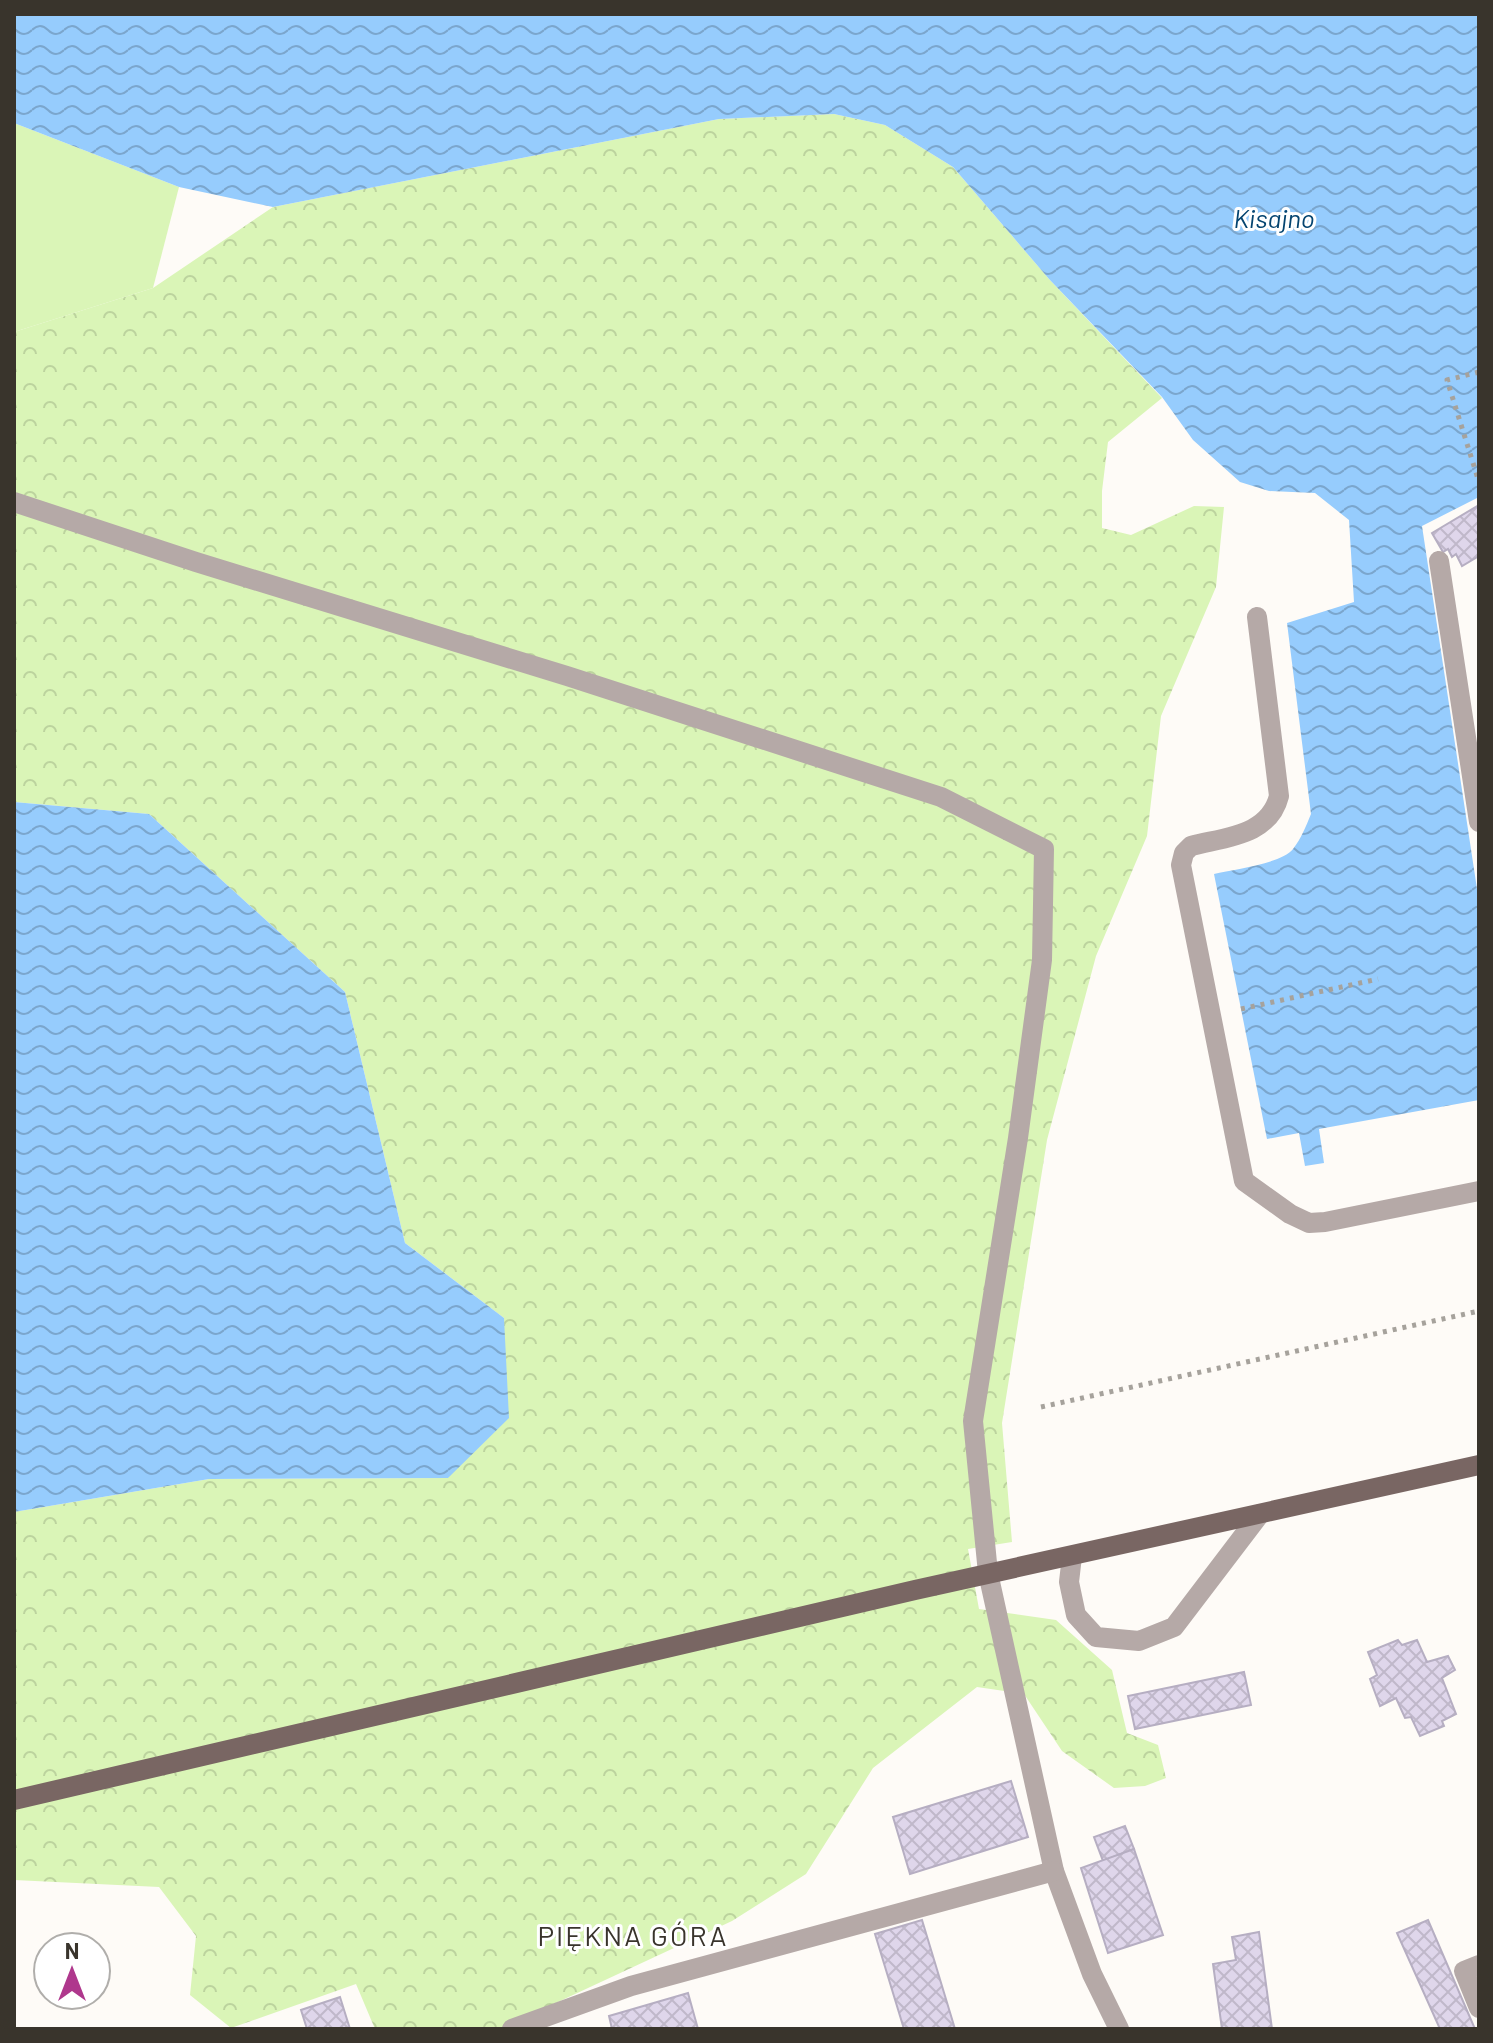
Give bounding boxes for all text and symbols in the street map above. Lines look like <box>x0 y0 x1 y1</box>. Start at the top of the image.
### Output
water label: Kisajno <box>1233 202 1315 233</box>
district label: PIĘKNA GÓRA <box>537 1918 729 1952</box>
north arrow <box>32 1931 112 2011</box>
text: N <box>65 1937 79 1963</box>

